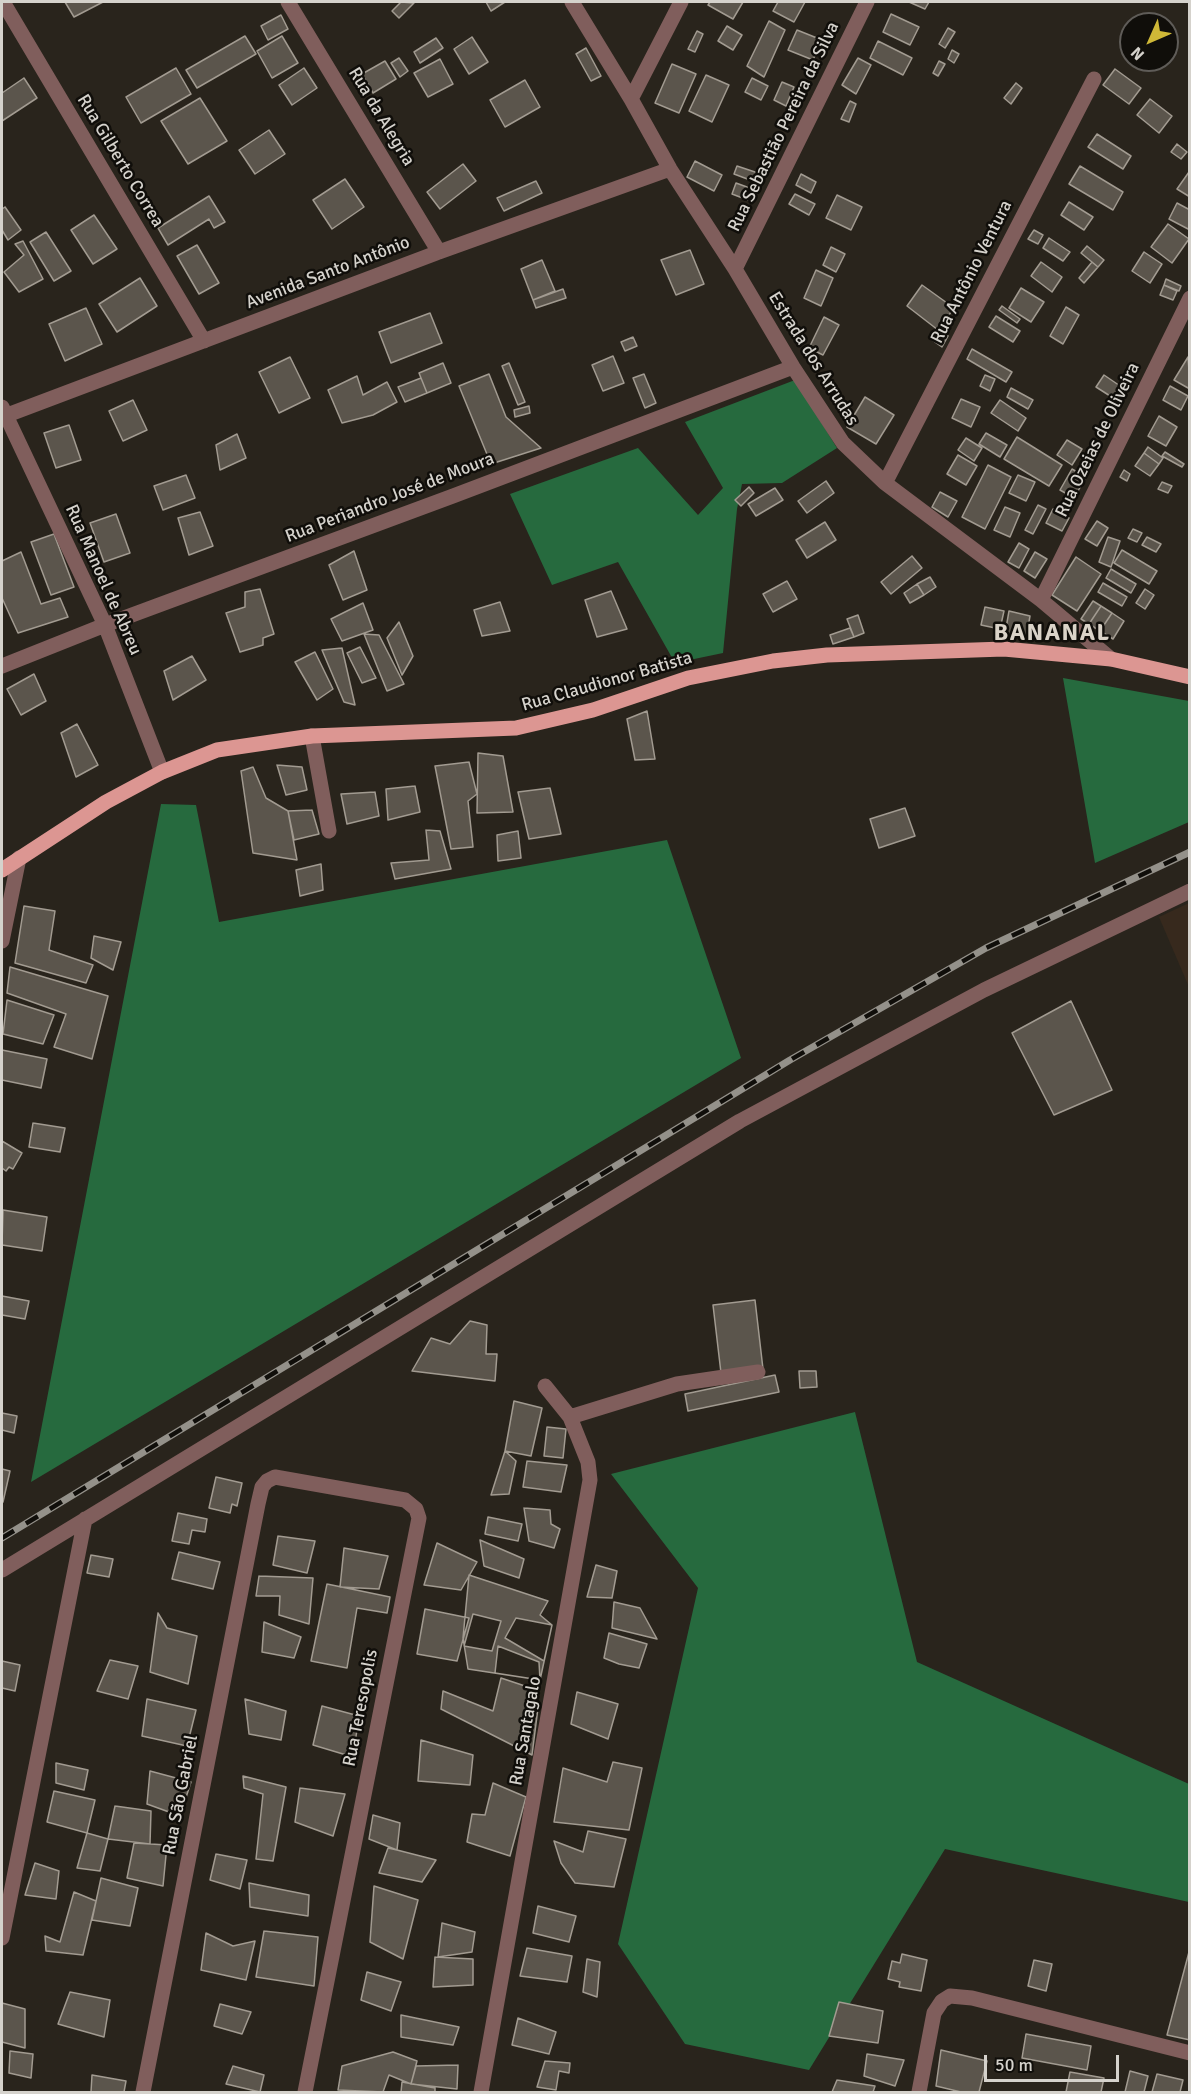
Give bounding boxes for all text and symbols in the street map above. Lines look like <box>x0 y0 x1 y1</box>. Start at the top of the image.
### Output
north arrow <box>1119 12 1179 72</box>
street label: Rua Sebastião Pereira da Silva <box>724 18 844 236</box>
text: N <box>1127 42 1149 64</box>
street label: Rua da Alegria <box>343 64 419 170</box>
street label: Rua Gilberto Correa <box>72 91 168 231</box>
street label: Rua Antônio Ventura <box>927 197 1017 347</box>
street label: Avenida Santo Antônio <box>243 232 413 314</box>
street label: Estrada dos Arrudas <box>763 288 863 430</box>
street label: Rua Ozeias de Oliveira <box>1051 359 1145 521</box>
street label: Rua Periandro José de Moura <box>282 448 498 548</box>
street label: Rua Manoel de Abreu <box>60 501 146 659</box>
district label: BANANAL <box>993 620 1111 648</box>
street label: Rua Claudionor Batista <box>519 647 695 717</box>
street label: Rua Teresopolis <box>339 1647 383 1769</box>
street label: Rua Santagalo <box>506 1675 546 1787</box>
street label: Rua São Gabriel <box>159 1733 203 1857</box>
scale bar <box>987 2043 1122 2081</box>
text: 50 m <box>995 2054 1033 2076</box>

